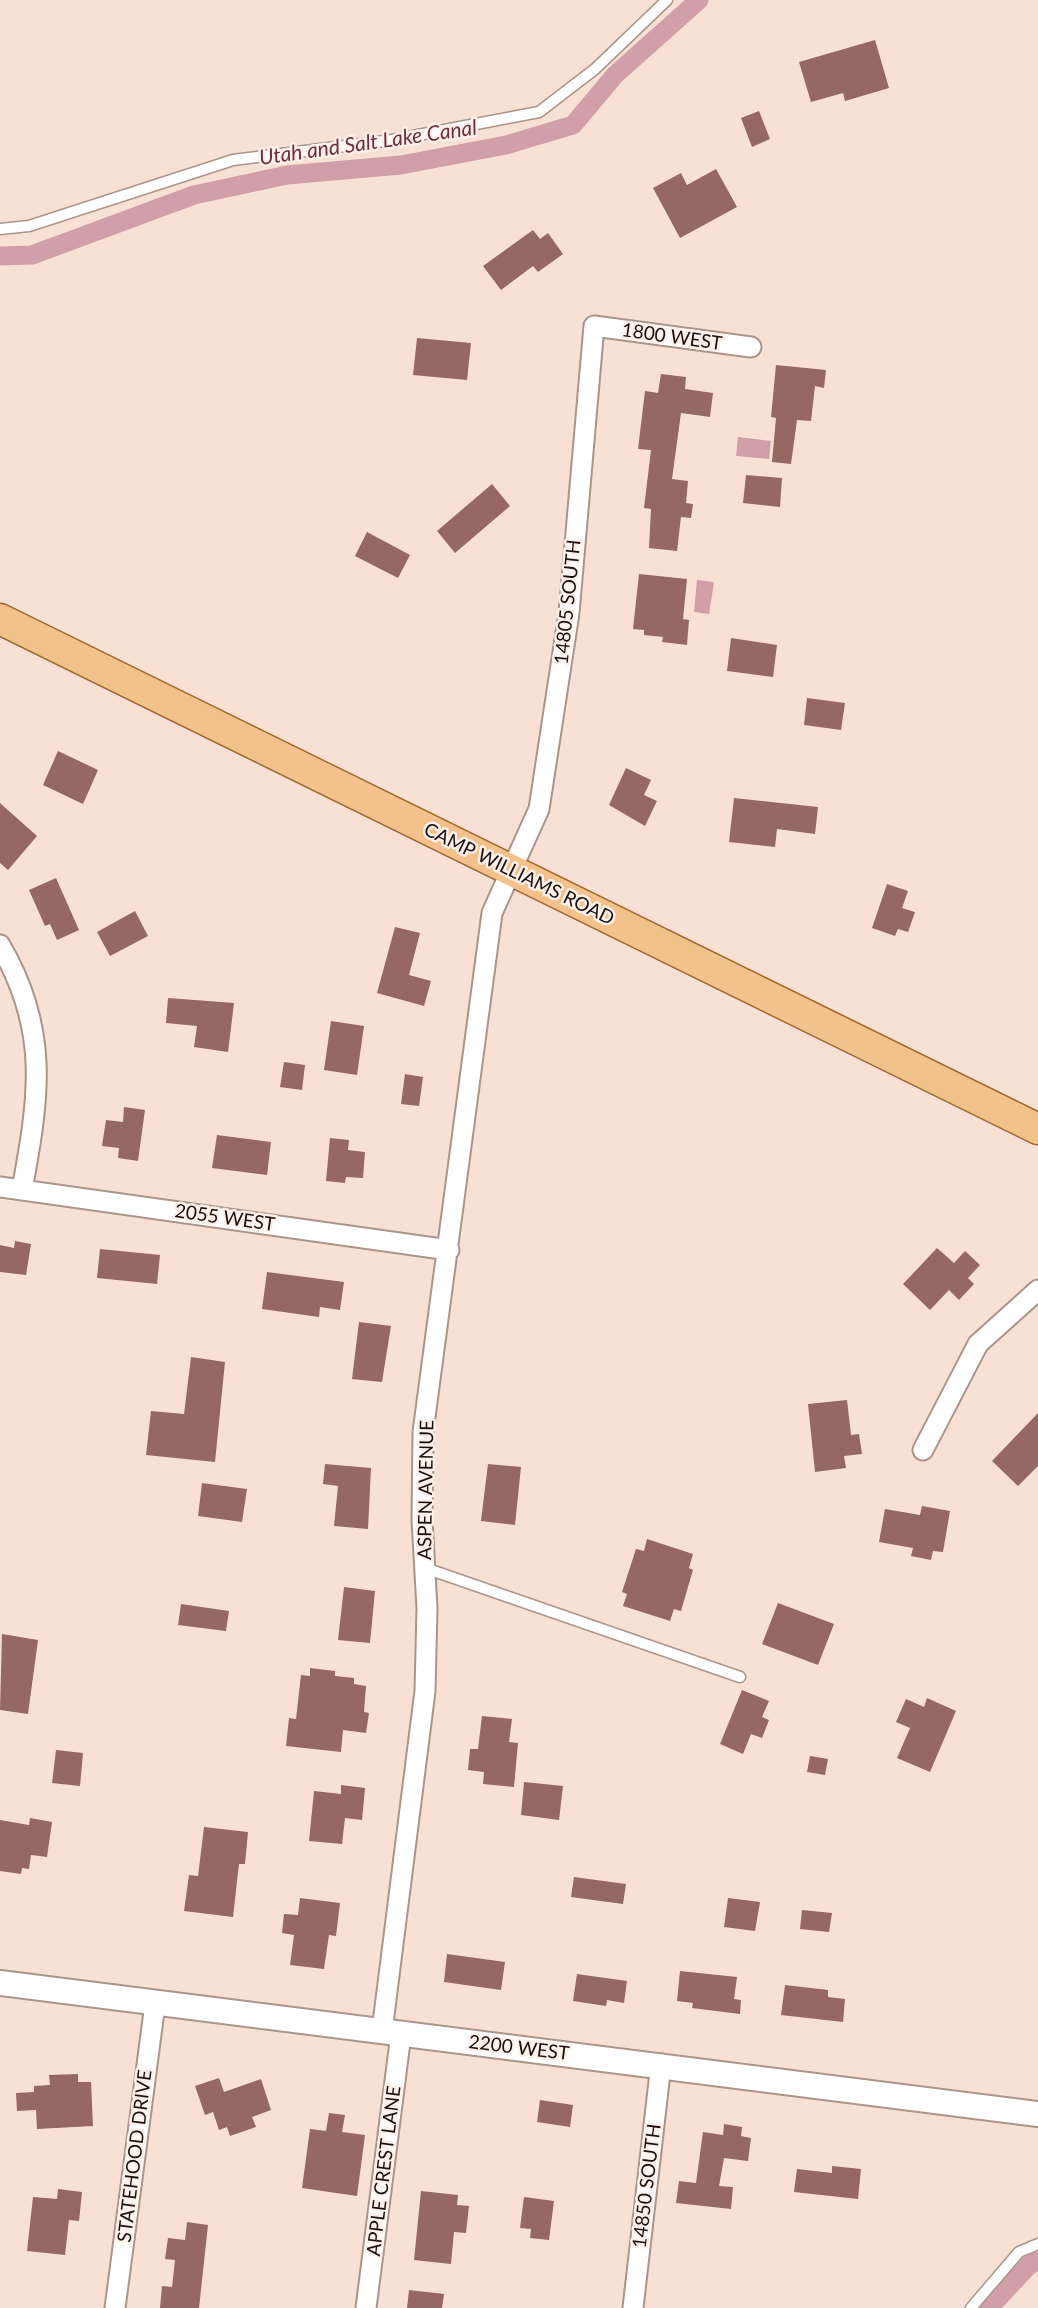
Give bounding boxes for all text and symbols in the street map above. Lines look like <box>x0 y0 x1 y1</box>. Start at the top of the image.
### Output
water label: Utah and Salt Lake Canal <box>258 115 478 171</box>
street label: 1800 WEST <box>620 319 724 355</box>
street label: 14805 SOUTH <box>550 539 586 665</box>
street label: CAMP WILLIAMS ROAD <box>420 818 618 930</box>
street label: 2055 WEST <box>173 1200 277 1236</box>
street label: ASPEN AVENUE <box>413 1420 439 1560</box>
street label: 2200 WEST <box>467 2031 571 2065</box>
street label: STATEHOOD DRIVE <box>113 2068 157 2244</box>
street label: APPLE CREST LANE <box>362 2085 406 2257</box>
street label: 14850 SOUTH <box>628 2122 666 2250</box>

